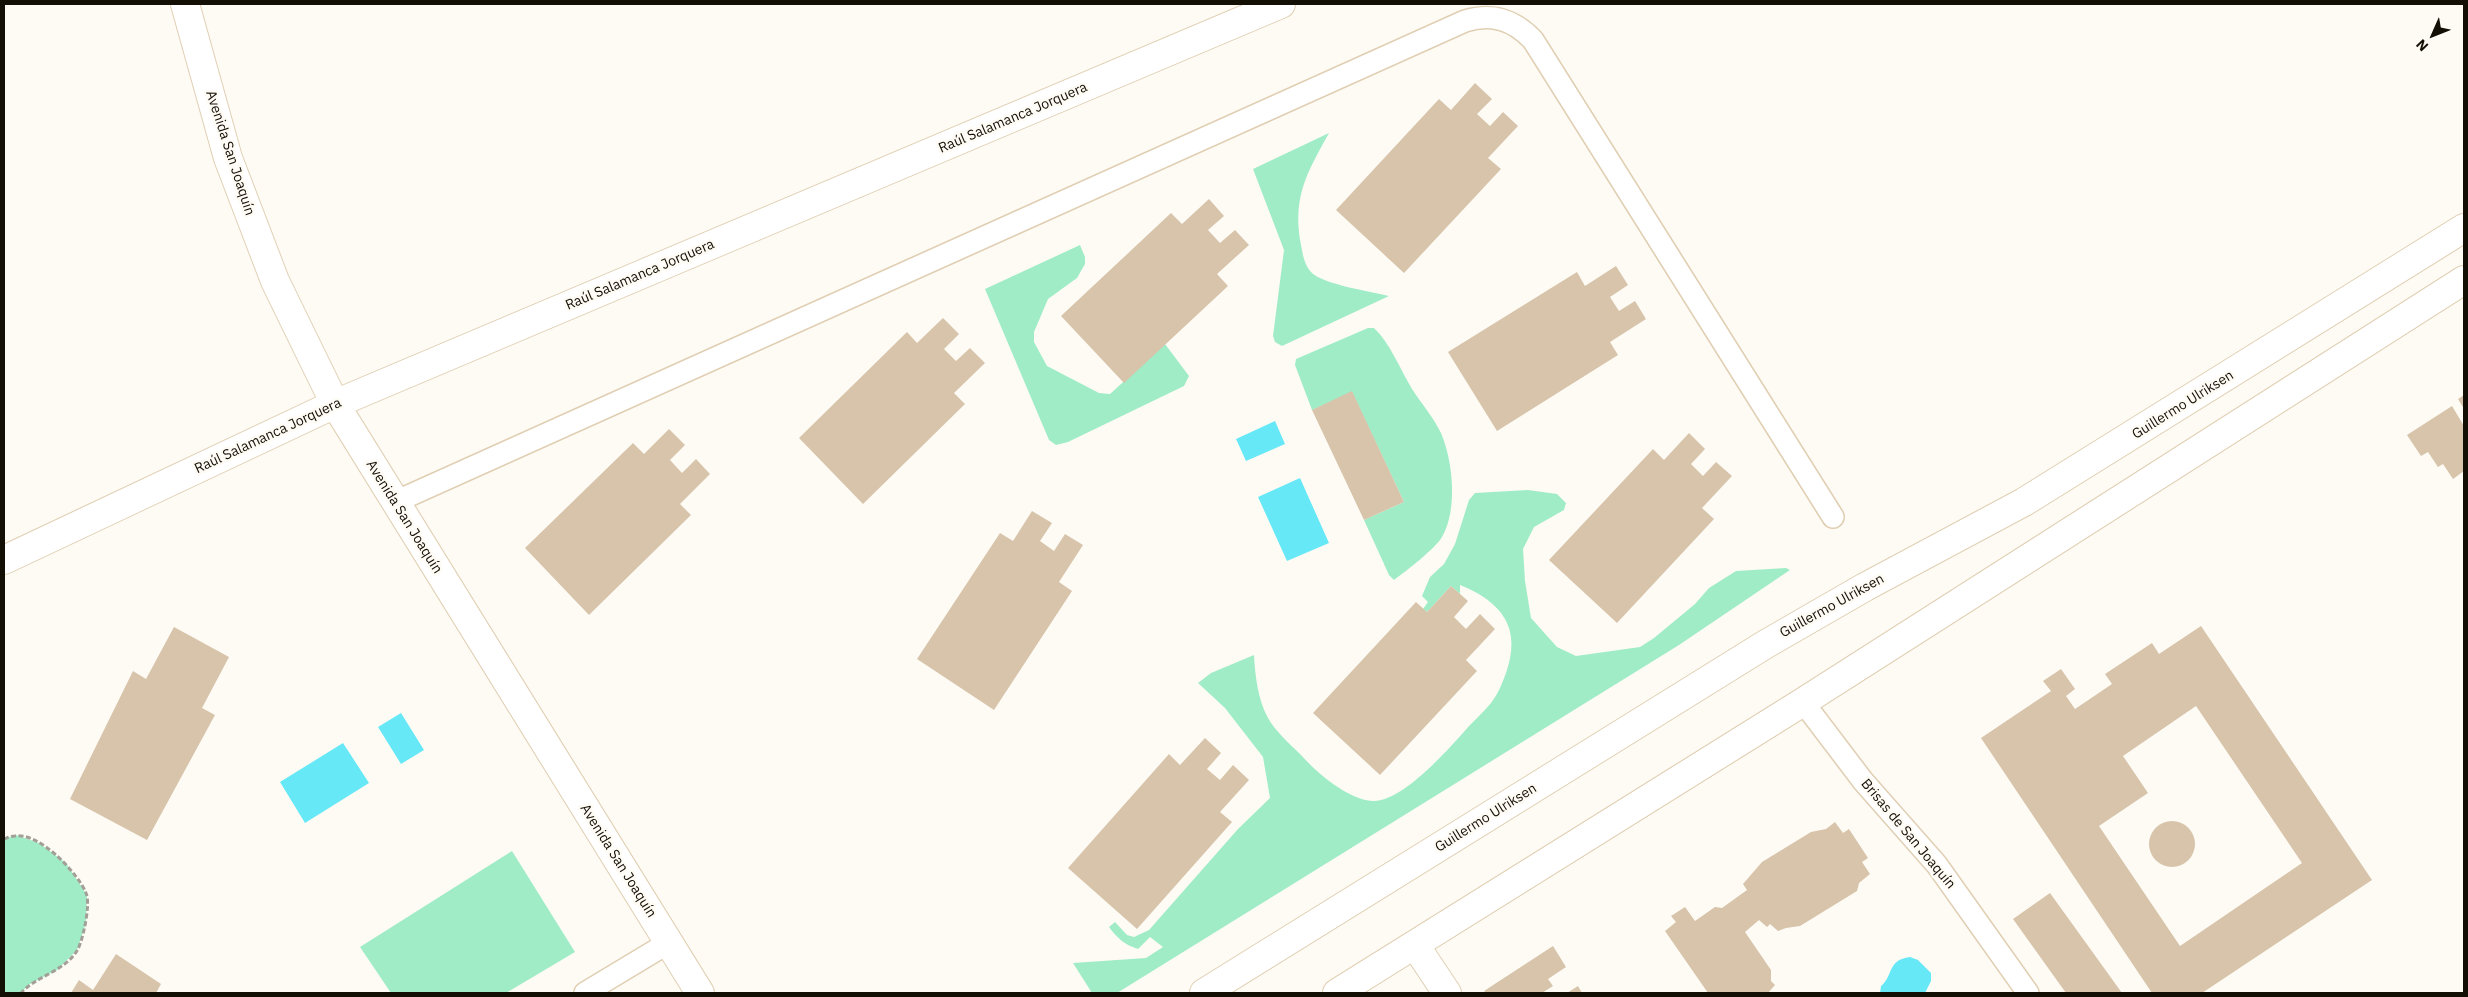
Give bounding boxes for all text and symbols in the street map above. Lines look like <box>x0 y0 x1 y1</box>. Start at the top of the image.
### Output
north arrow <box>2408 10 2458 60</box>
text: N <box>2412 36 2432 55</box>
street label: Raúl Salamanca Jorquera <box>936 79 1090 157</box>
street label: Avenida San Joaquín <box>202 88 258 218</box>
street label: Raúl Salamanca Jorquera <box>563 236 717 314</box>
street label: Guillermo Ulriksen <box>2129 367 2237 443</box>
street label: Raúl Salamanca Jorquera <box>192 395 344 477</box>
street label: Avenida San Joaquín <box>362 457 446 577</box>
street label: Guillermo Ulriksen <box>1777 570 1887 642</box>
street label: Brisas de San Joaquín <box>1857 776 1959 892</box>
street label: Guillermo Ulriksen <box>1432 780 1540 856</box>
street label: Avenida San Joaquín <box>576 801 660 921</box>

